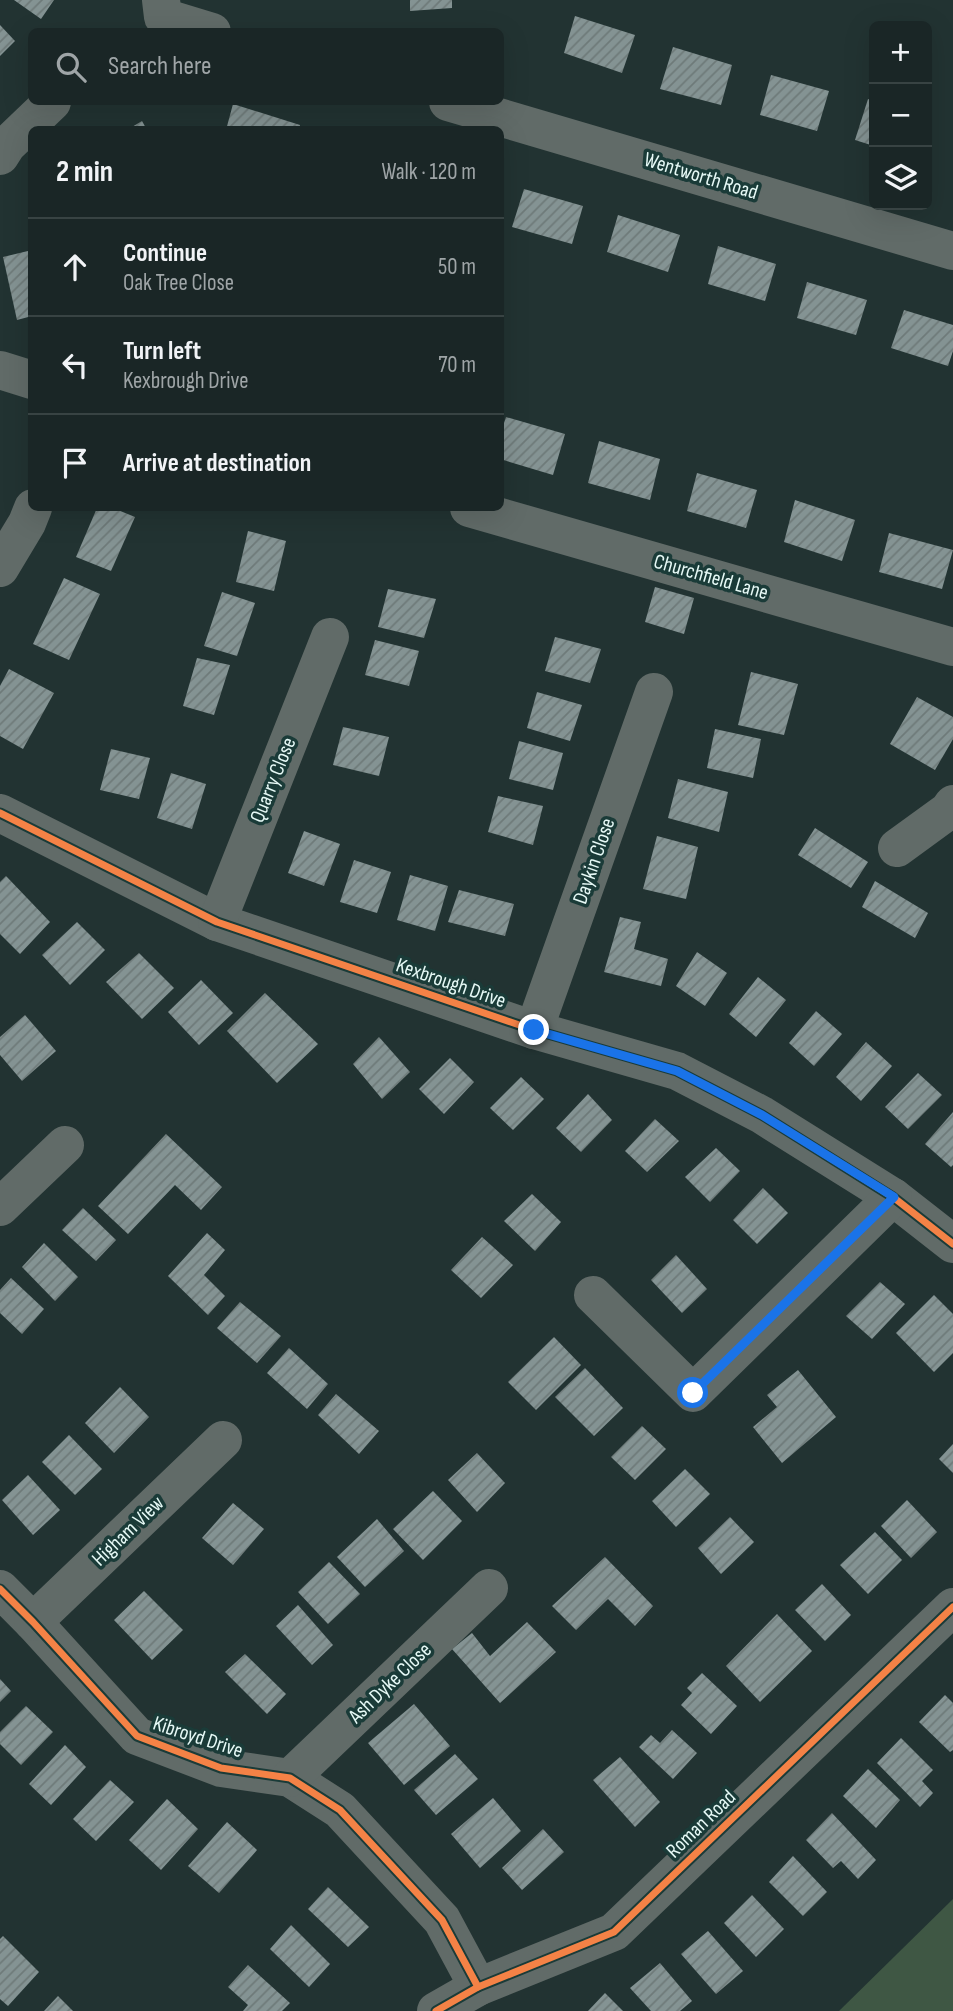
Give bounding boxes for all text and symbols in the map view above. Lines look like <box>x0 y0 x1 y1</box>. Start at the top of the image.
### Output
map controls <box>869 21 932 210</box>
button: + <box>869 21 932 84</box>
search box <box>28 28 504 105</box>
icon: search <box>52 48 90 86</box>
text: Search here <box>108 51 211 82</box>
button: − <box>869 84 932 147</box>
street label: Wentworth Road <box>641 147 761 205</box>
button: layers <box>869 147 932 210</box>
text: 2 min <box>56 154 113 190</box>
text: Walk · 120 m <box>381 158 476 186</box>
text: Continue <box>123 238 207 269</box>
icon: ahead <box>56 248 94 286</box>
text: 50 m <box>438 253 476 281</box>
text: Oak Tree Close <box>123 269 234 297</box>
text: Turn left <box>123 336 201 367</box>
icon: left <box>56 346 94 384</box>
text: 70 m <box>438 351 476 379</box>
text: Kexbrough Drive <box>123 367 248 395</box>
icon: arrive <box>56 444 94 482</box>
text: Arrive at destination <box>123 448 311 479</box>
street label: Churchfield Lane <box>651 549 771 605</box>
street label: Quarry Close <box>245 734 301 826</box>
street label: Daykin Close <box>568 815 620 907</box>
street label: Kexbrough Drive <box>393 953 509 1013</box>
route end <box>518 1014 549 1045</box>
route start <box>677 1377 708 1408</box>
street label: Higham View <box>87 1490 169 1571</box>
street label: Ash Dyke Close <box>343 1637 437 1729</box>
street label: Kibroyd Drive <box>150 1711 246 1763</box>
street label: Roman Road <box>661 1785 741 1863</box>

